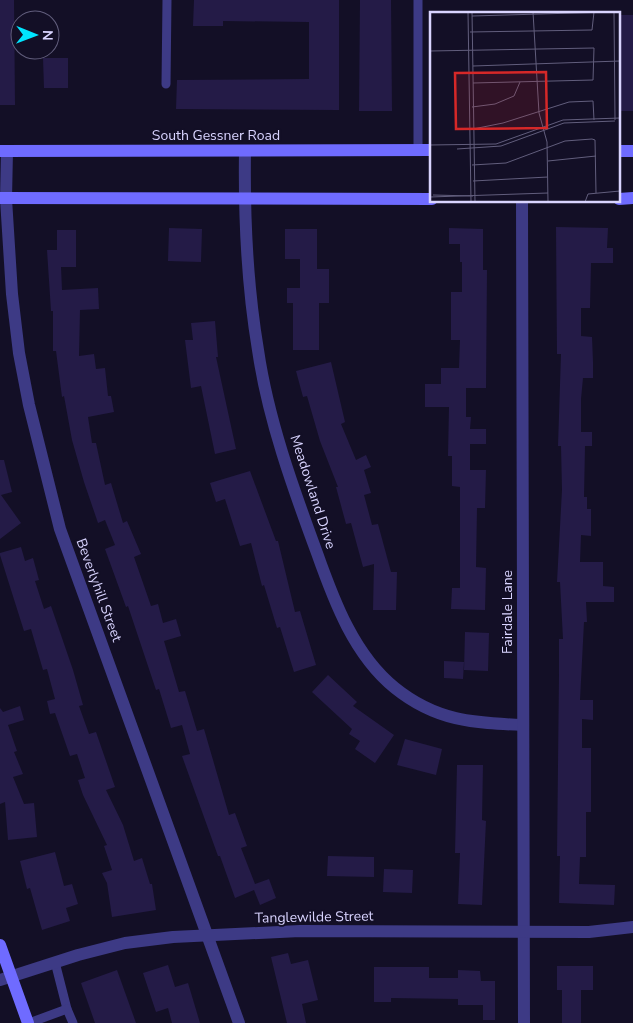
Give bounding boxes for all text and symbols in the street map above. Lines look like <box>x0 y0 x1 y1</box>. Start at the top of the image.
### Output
north arrow <box>10 10 60 60</box>
inset map <box>430 12 620 202</box>
text: N <box>38 30 57 41</box>
street label: South Gessner Road <box>152 126 280 145</box>
street label: Meadowland Drive <box>286 433 340 551</box>
street label: Beverlyhill Street <box>71 536 127 644</box>
street label: Fairdale Lane <box>498 570 517 654</box>
street label: Tanglewilde Street <box>254 906 374 928</box>

